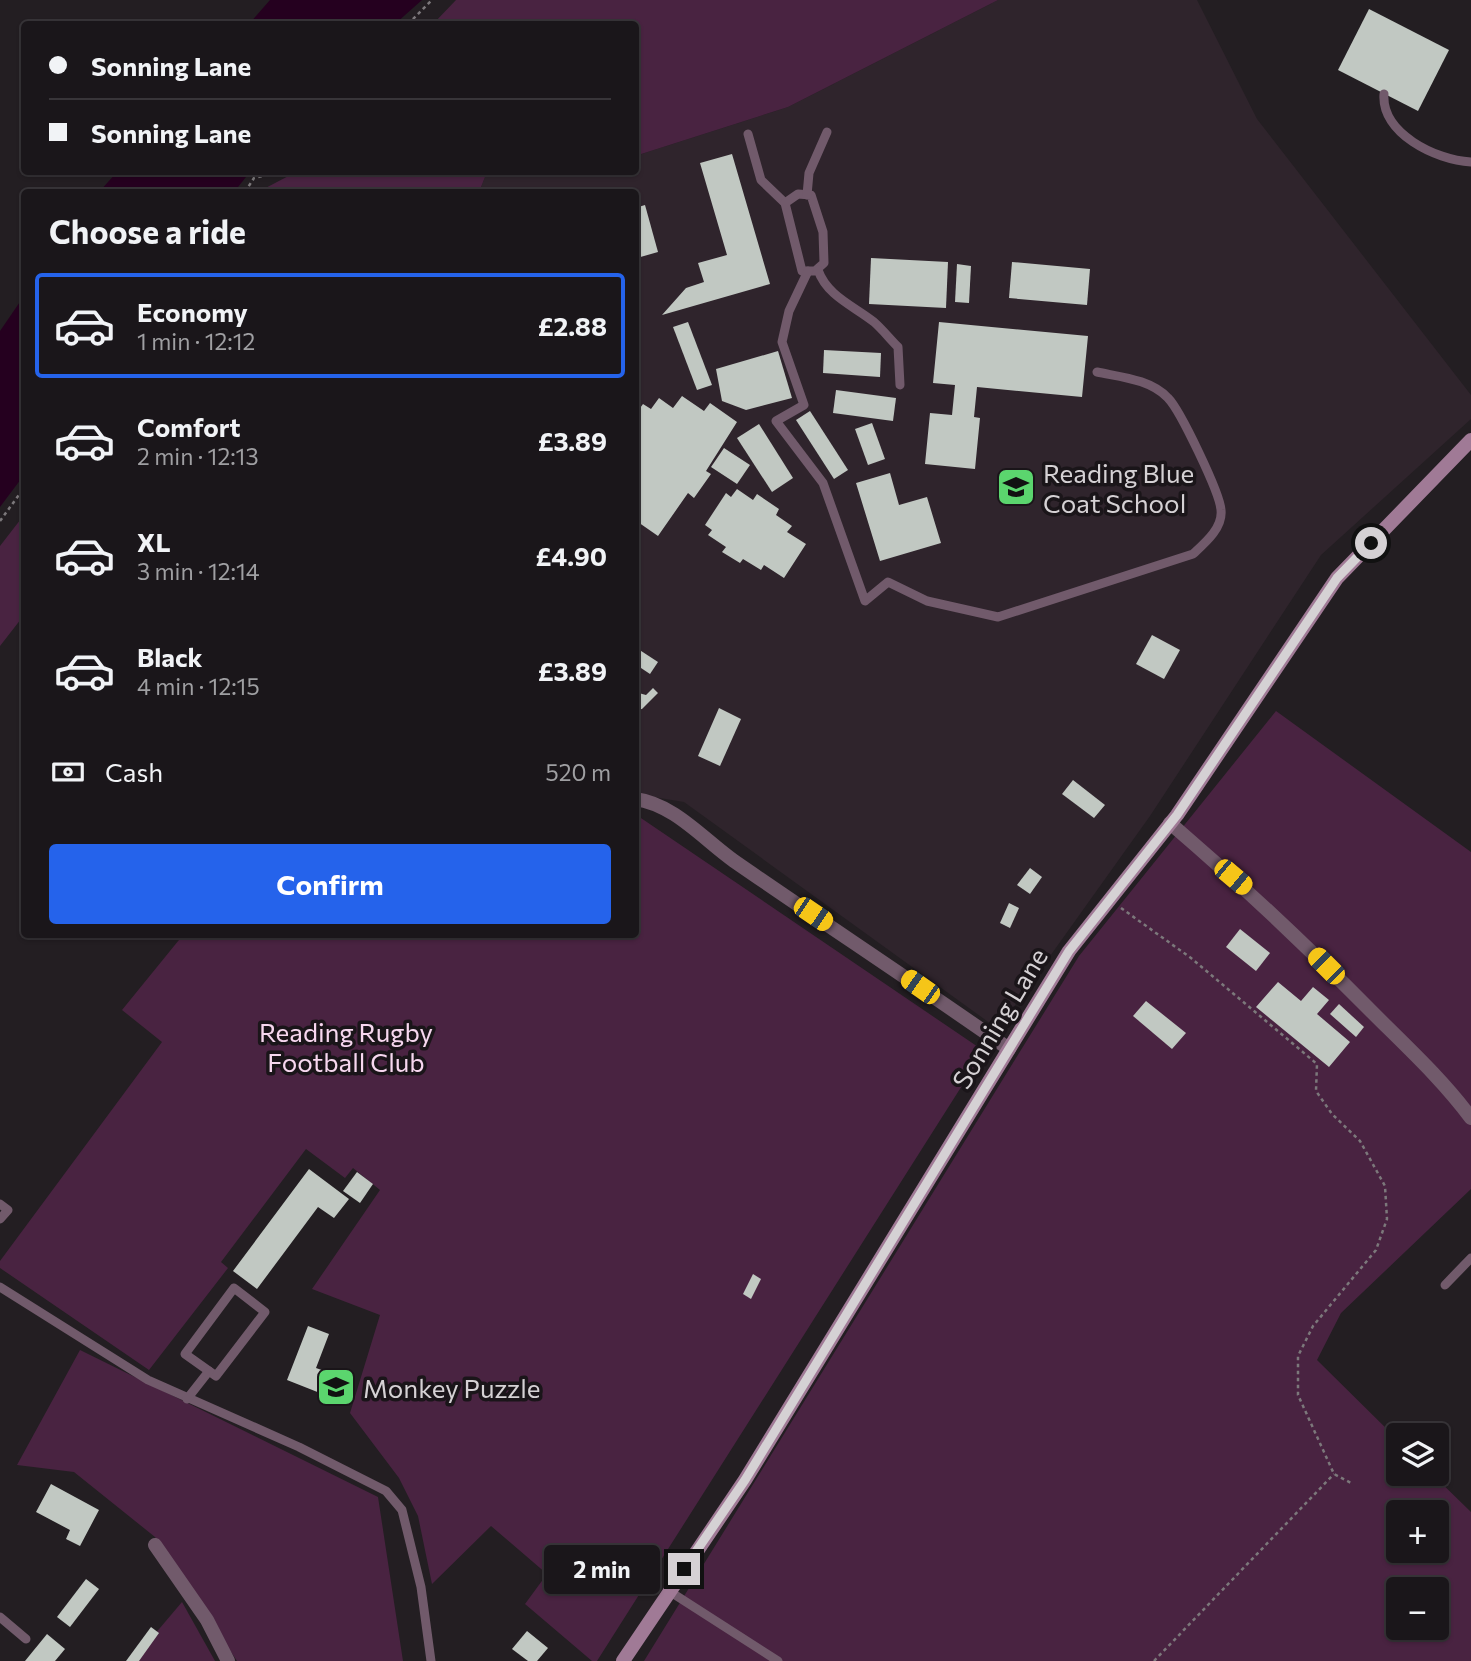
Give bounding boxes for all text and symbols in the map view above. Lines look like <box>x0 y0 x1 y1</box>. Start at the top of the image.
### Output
text: Sonning Lane <box>91 50 251 81</box>
text: Sonning Lane <box>91 117 251 148</box>
text: Choose a ride <box>49 211 246 251</box>
icon: car <box>53 294 116 357</box>
text: Economy <box>137 296 248 327</box>
text: £2.88 <box>538 310 607 341</box>
text: 1 min · 12:12 <box>137 327 255 355</box>
icon: car <box>53 409 116 472</box>
text: Comfort <box>137 411 240 442</box>
text: £3.89 <box>538 425 607 456</box>
text: 2 min · 12:13 <box>137 442 259 470</box>
place label: Reading Blue Coat School <box>1043 457 1194 518</box>
school or university icon: Reading Blue Coat School <box>995 466 1037 508</box>
icon: car <box>53 524 116 587</box>
text: XL <box>137 526 171 557</box>
route start <box>1355 527 1387 559</box>
text: £4.90 <box>536 540 607 571</box>
text: 3 min · 12:14 <box>137 557 260 585</box>
icon: car <box>53 639 116 702</box>
text: Black <box>137 641 203 672</box>
text: £3.89 <box>538 655 607 686</box>
text: 4 min · 12:15 <box>137 672 260 700</box>
icon: cash <box>49 753 87 791</box>
text: Cash <box>105 756 163 787</box>
text: 520 m <box>546 758 611 786</box>
button: Confirm <box>49 844 611 924</box>
car <box>1211 855 1256 899</box>
car <box>790 894 837 934</box>
street label: Sonning Lane <box>945 942 1053 1094</box>
car <box>1304 944 1349 988</box>
car <box>897 966 944 1008</box>
park label: Reading Rugby Football Club <box>259 1016 433 1077</box>
school or university icon: Monkey Puzzle <box>315 1366 357 1408</box>
place label: Monkey Puzzle <box>363 1372 541 1403</box>
map controls <box>1386 1423 1449 1640</box>
button: layers <box>1386 1423 1449 1486</box>
button: + <box>1386 1500 1449 1563</box>
callout: 2 min <box>544 1544 660 1594</box>
route end <box>668 1553 700 1585</box>
text: 2 min <box>573 1555 631 1583</box>
button: − <box>1386 1577 1449 1640</box>

